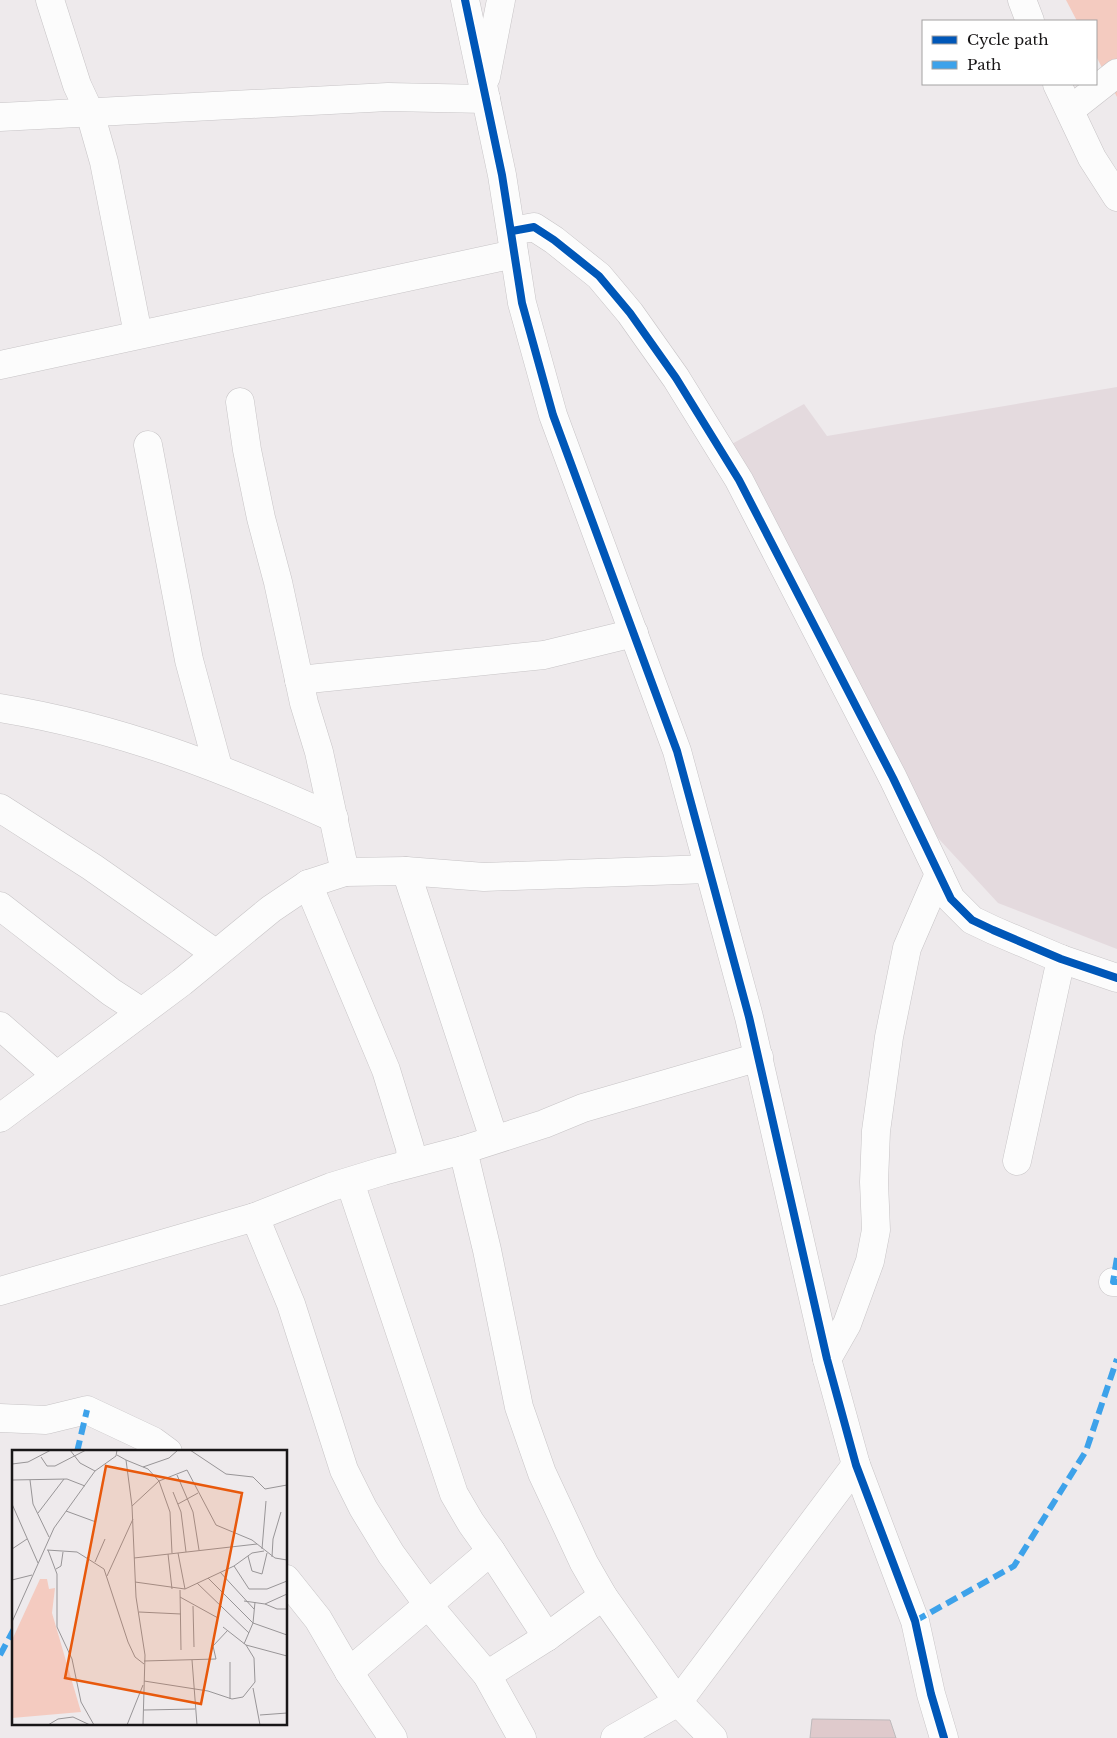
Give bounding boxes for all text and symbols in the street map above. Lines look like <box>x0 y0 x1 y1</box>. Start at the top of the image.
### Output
legend <box>922 20 1097 85</box>
text: Cycle path <box>967 30 1049 49</box>
text: Path <box>967 55 1001 74</box>
inset map <box>12 1450 288 1726</box>

